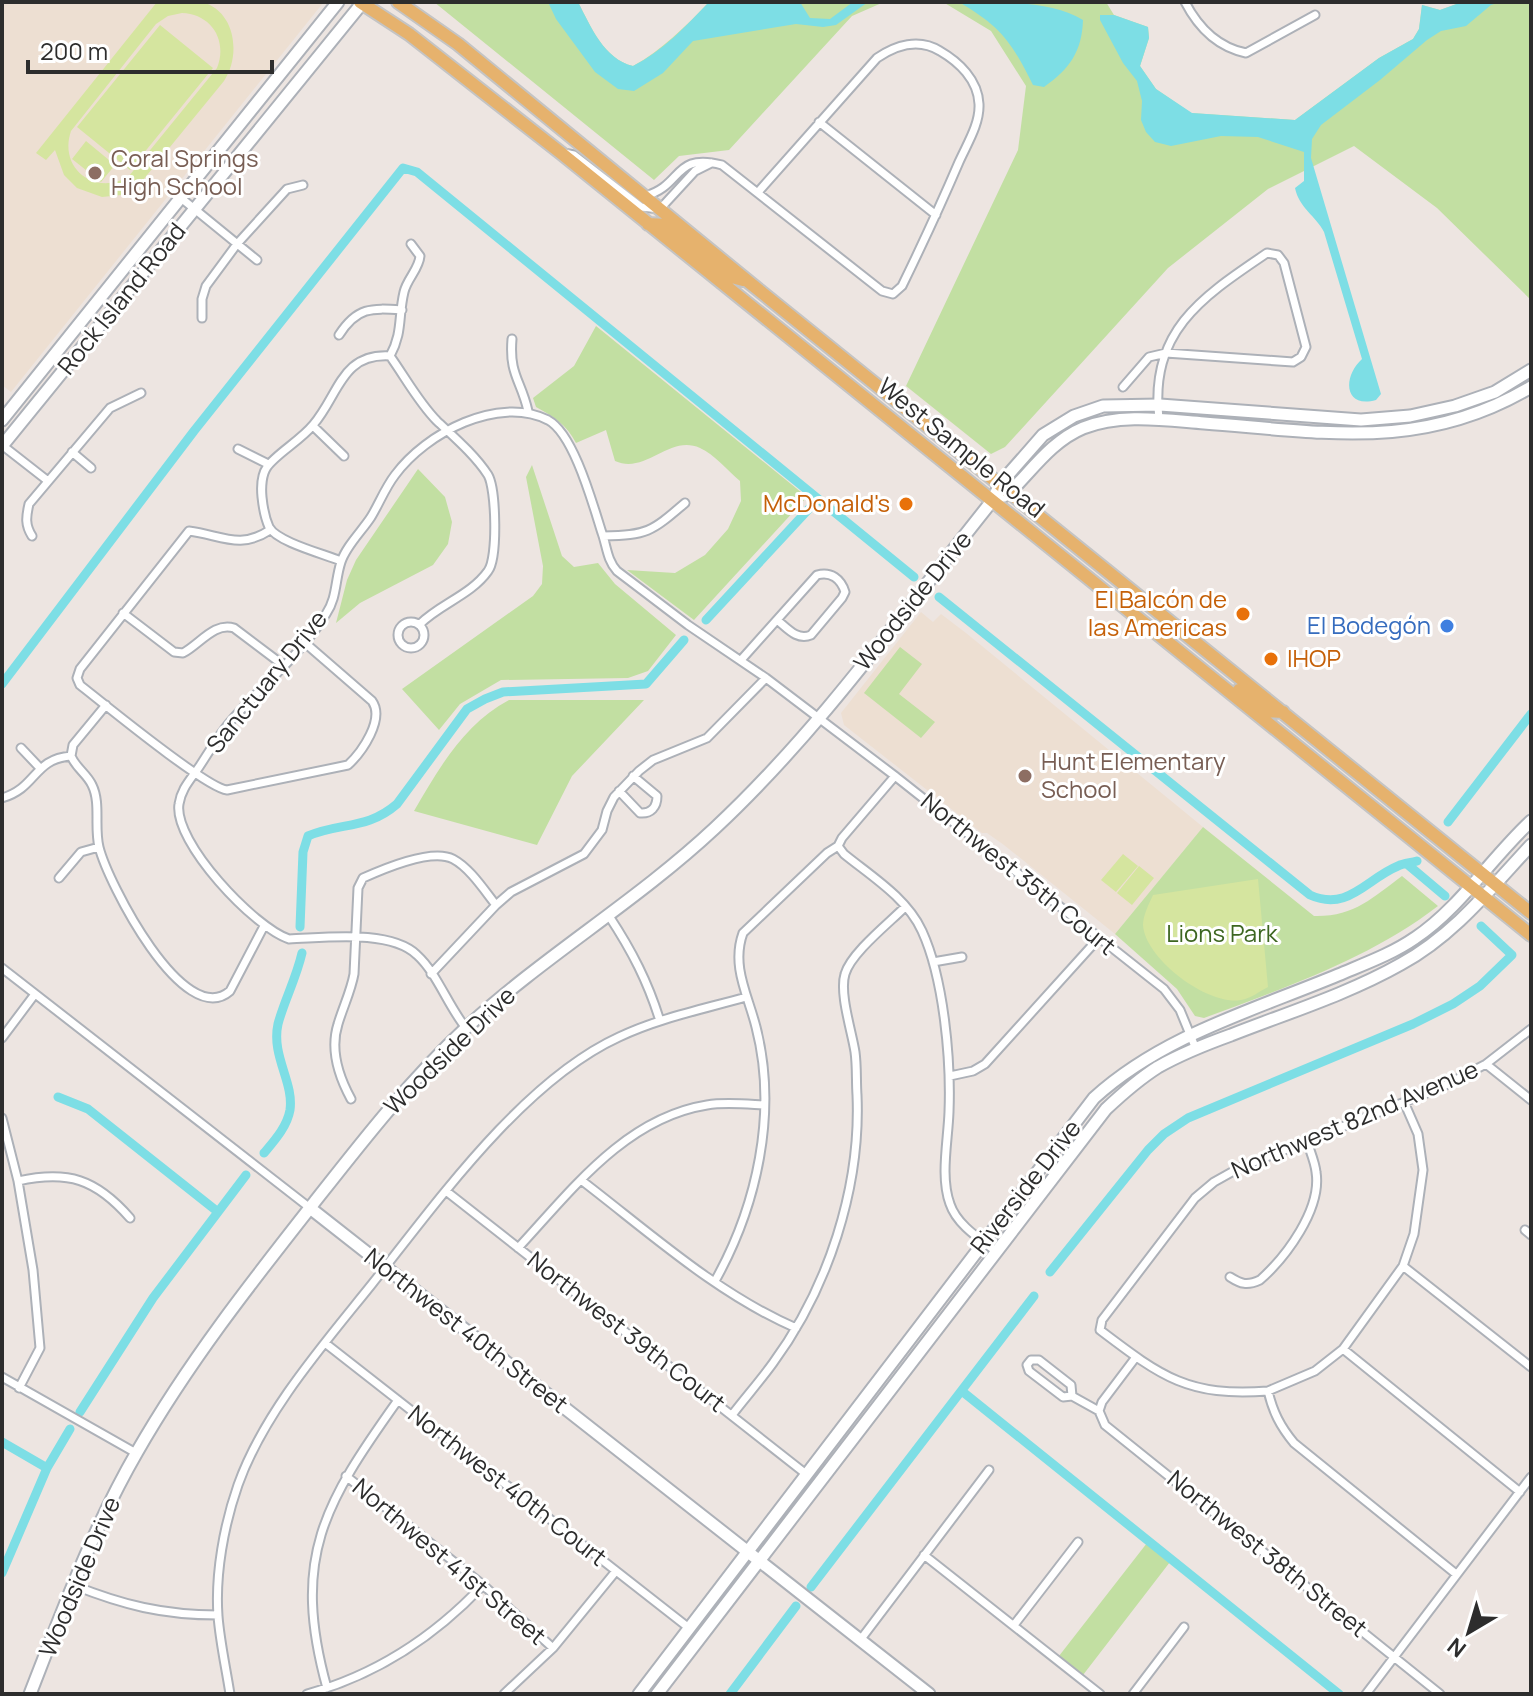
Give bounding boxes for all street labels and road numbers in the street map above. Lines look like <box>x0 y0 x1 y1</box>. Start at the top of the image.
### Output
street label: Rock Island Road <box>49 215 192 381</box>
street label: West Sample Road <box>871 369 1052 524</box>
street label: Woodside Drive <box>845 523 978 677</box>
street label: Sanctuary Drive <box>198 603 334 759</box>
street label: Northwest 35th Court <box>915 784 1123 962</box>
street label: Woodside Drive <box>376 979 522 1121</box>
street label: Northwest 82nd Avenue <box>1226 1052 1483 1186</box>
street label: Riverside Drive <box>962 1112 1088 1260</box>
street label: Northwest 40th Street <box>358 1240 576 1420</box>
street label: Northwest 39th Court <box>521 1243 733 1419</box>
street label: Northwest 40th Court <box>402 1397 614 1573</box>
street label: Northwest 38th Street <box>1161 1462 1375 1644</box>
street label: Northwest 41st Street <box>346 1470 554 1652</box>
street label: Woodside Drive <box>30 1491 127 1662</box>

